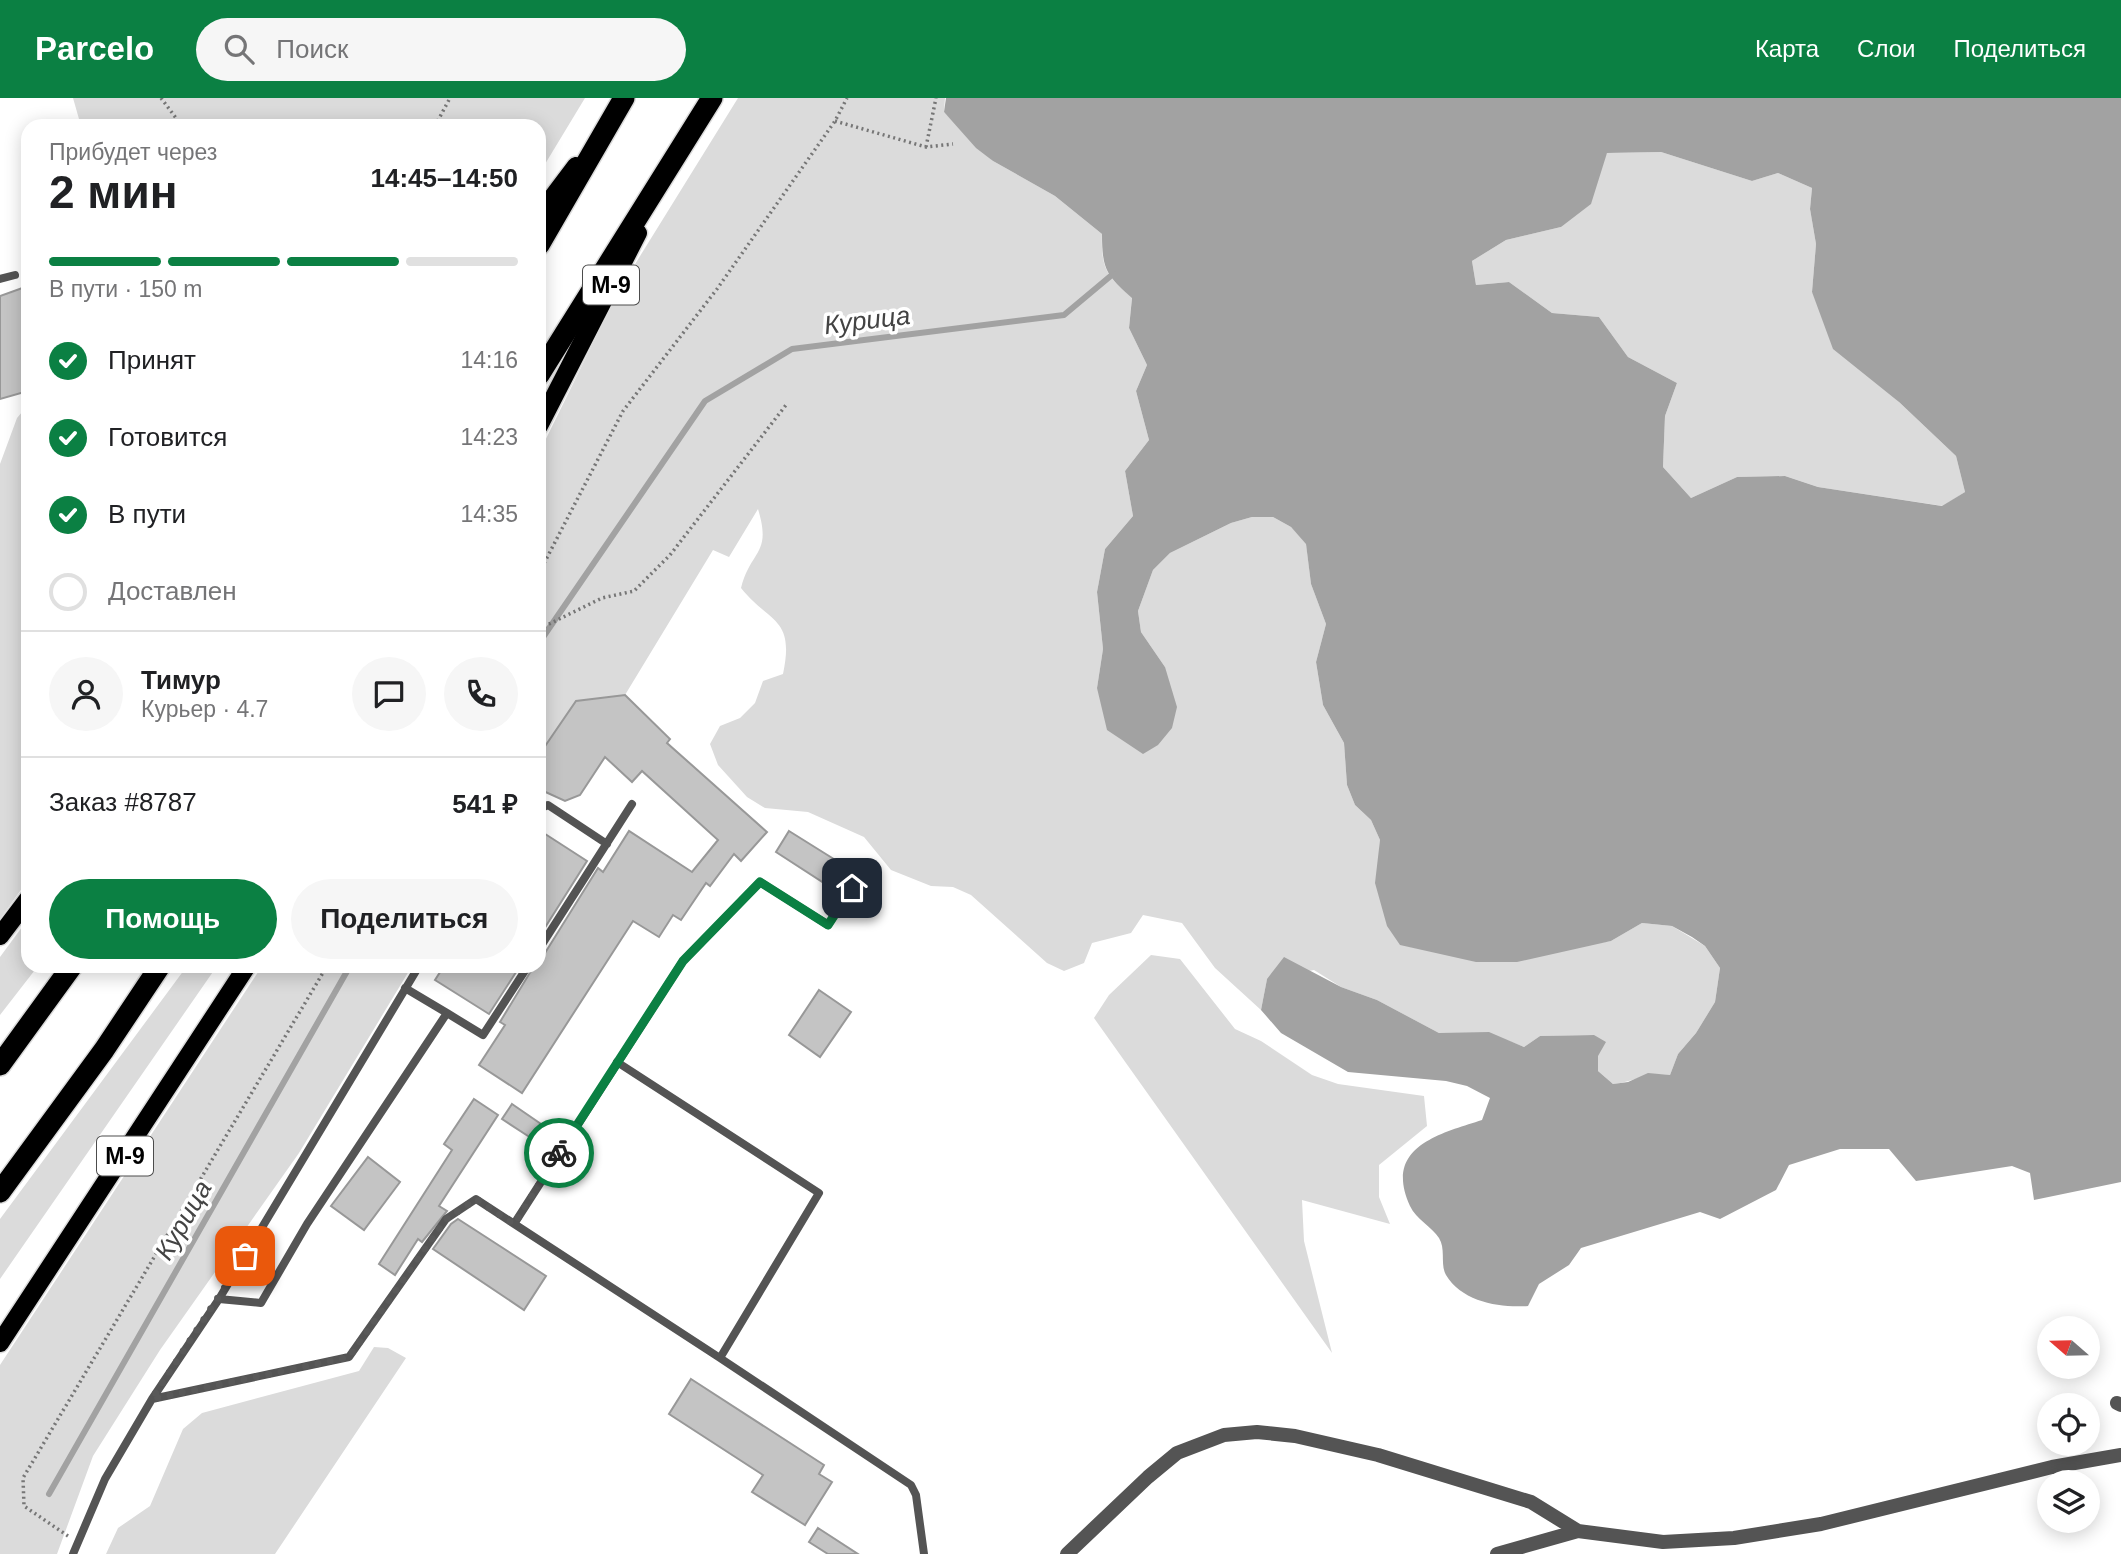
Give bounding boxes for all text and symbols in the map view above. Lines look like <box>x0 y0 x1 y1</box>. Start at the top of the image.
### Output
search box <box>196 18 686 81</box>
text: Parcelo <box>35 30 154 67</box>
icon: search <box>220 30 258 68</box>
text: Поиск <box>276 34 348 64</box>
text: Карта <box>1755 35 1819 62</box>
text: Слои <box>1857 35 1915 62</box>
text: Поделиться <box>1953 35 2086 62</box>
text: Прибудет через <box>49 139 217 165</box>
text: 14:45–14:50 <box>371 163 518 193</box>
text: 2 мин <box>49 166 177 218</box>
road number: М-9 <box>583 266 639 304</box>
text: В пути · 150 m <box>49 276 202 302</box>
water label: Курица <box>822 300 912 340</box>
icon: check <box>49 342 87 380</box>
text: Принят <box>108 345 196 375</box>
text: 14:16 <box>460 347 518 373</box>
icon: check <box>49 419 87 457</box>
text: Готовится <box>108 422 227 452</box>
text: 14:23 <box>460 424 518 450</box>
icon: check <box>49 496 87 534</box>
text: В пути <box>108 499 186 529</box>
text: 14:35 <box>460 501 518 527</box>
text: Доставлен <box>108 576 237 606</box>
button: person <box>49 657 123 731</box>
button: chat <box>352 657 426 731</box>
button: phone <box>444 657 518 731</box>
text: Тимур <box>141 665 221 695</box>
text: Курьер · 4.7 <box>141 696 268 722</box>
text: Заказ #8787 <box>49 787 197 817</box>
text: 541 ₽ <box>452 789 518 819</box>
pin <box>822 858 882 918</box>
icon: home <box>833 869 871 907</box>
button: Помощь <box>49 879 277 959</box>
button: Поделиться <box>291 879 518 959</box>
courier <box>524 1118 594 1188</box>
icon: bike <box>540 1134 578 1172</box>
road number: М-9 <box>97 1136 153 1176</box>
water label: Курица <box>148 1175 218 1265</box>
pin <box>215 1226 275 1286</box>
icon: bag <box>226 1237 264 1275</box>
north arrow <box>2037 1316 2100 1379</box>
map controls <box>2037 1316 2100 1533</box>
button: locate <box>2037 1393 2100 1456</box>
button: layers <box>2037 1470 2100 1533</box>

